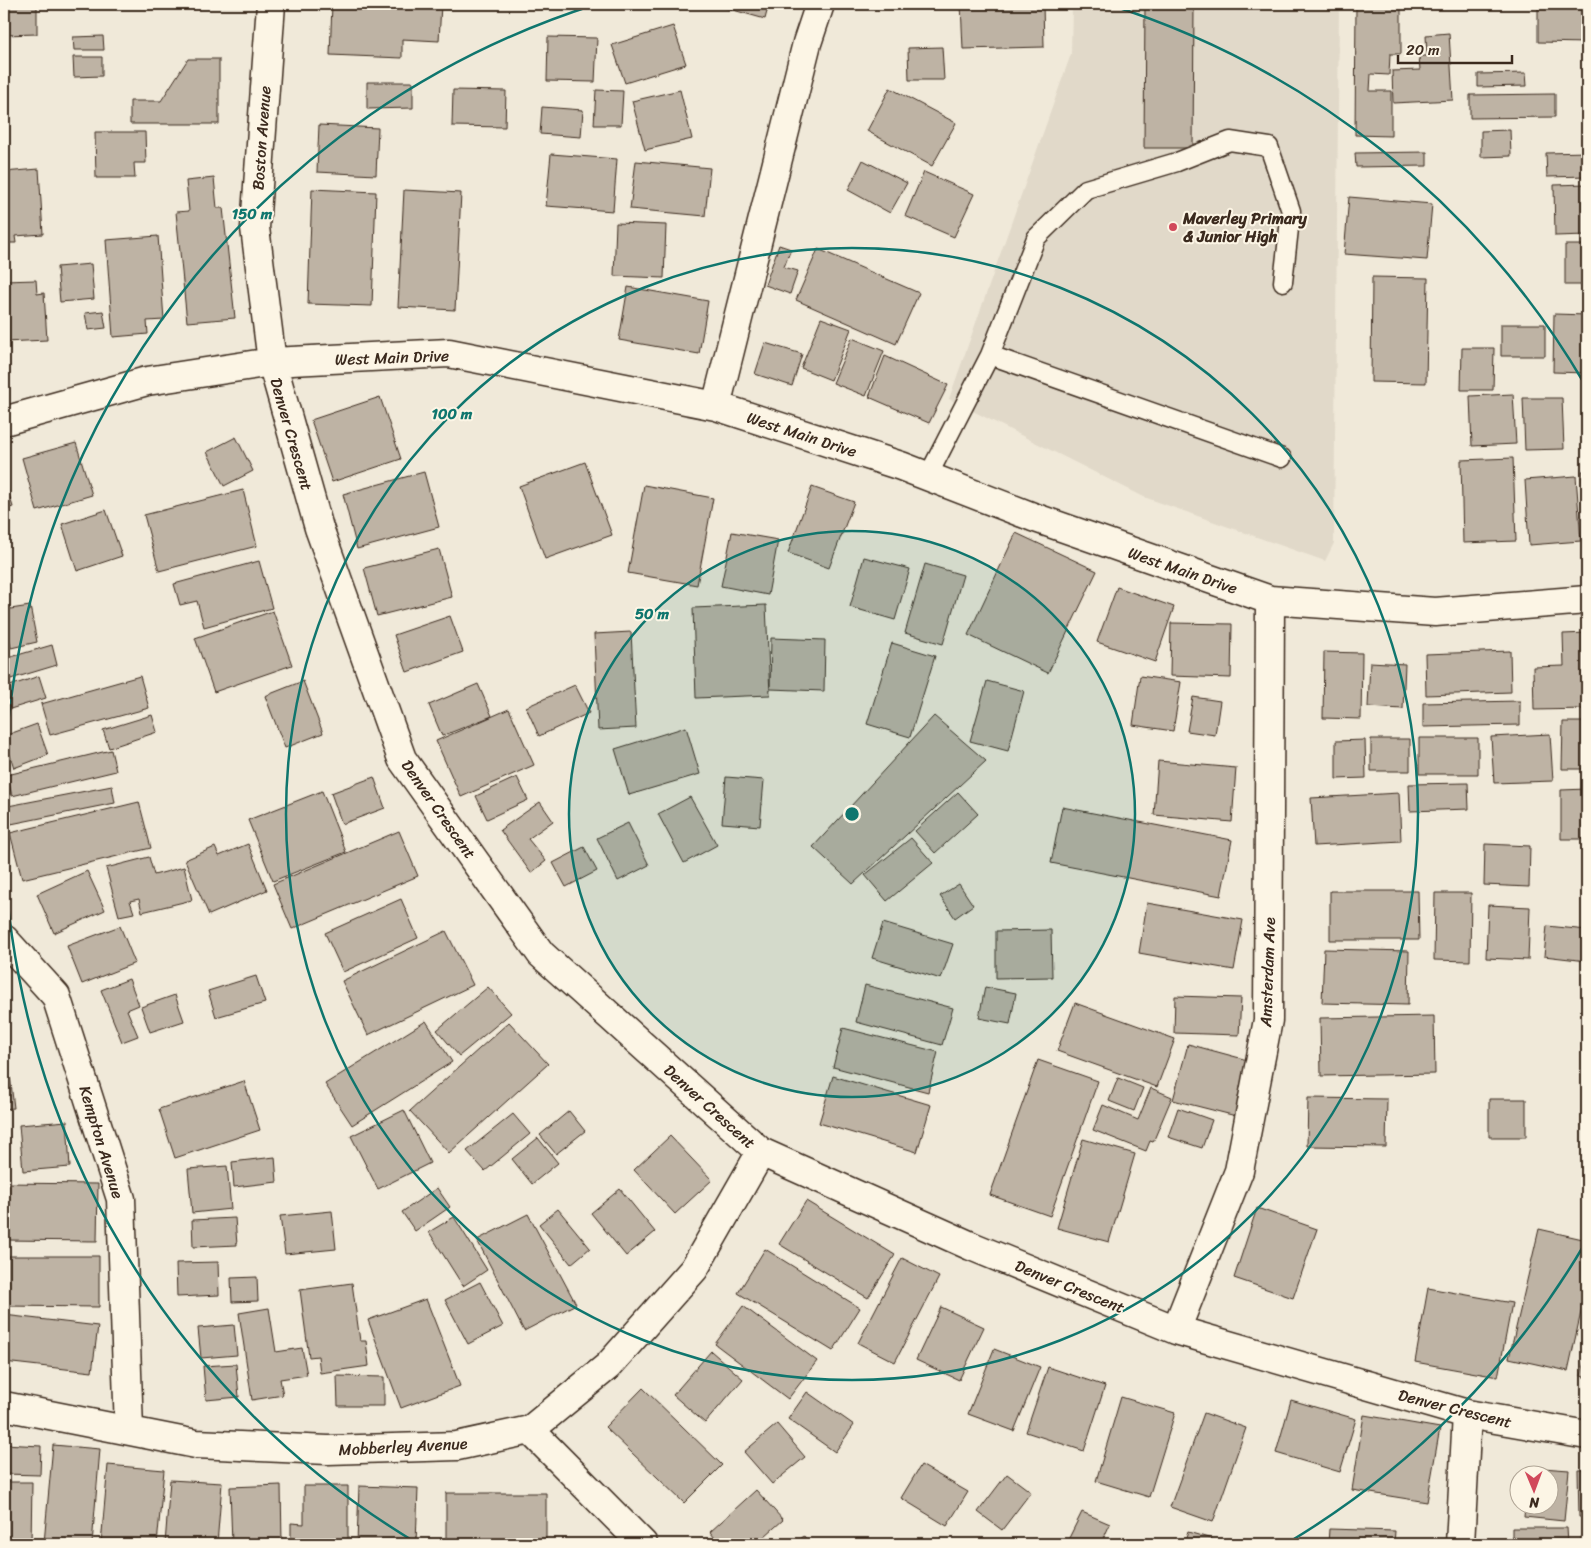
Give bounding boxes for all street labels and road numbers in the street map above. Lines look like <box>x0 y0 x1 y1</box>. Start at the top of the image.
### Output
street label: Boston Avenue <box>243 85 280 191</box>
street label: West Main Drive <box>334 341 450 374</box>
street label: Denver Crescent <box>262 374 321 494</box>
street label: West Main Drive <box>743 403 861 466</box>
street label: West Main Drive <box>1124 538 1242 603</box>
street label: Denver Crescent <box>393 753 484 865</box>
street label: Amsterdam Ave <box>1251 916 1284 1028</box>
street label: Denver Crescent <box>657 1057 763 1156</box>
street label: Kempton Avenue <box>71 1082 133 1202</box>
street label: Denver Crescent <box>1010 1251 1129 1322</box>
street label: Denver Crescent <box>1395 1380 1515 1437</box>
street label: Mobberley Avenue <box>338 1429 469 1464</box>

